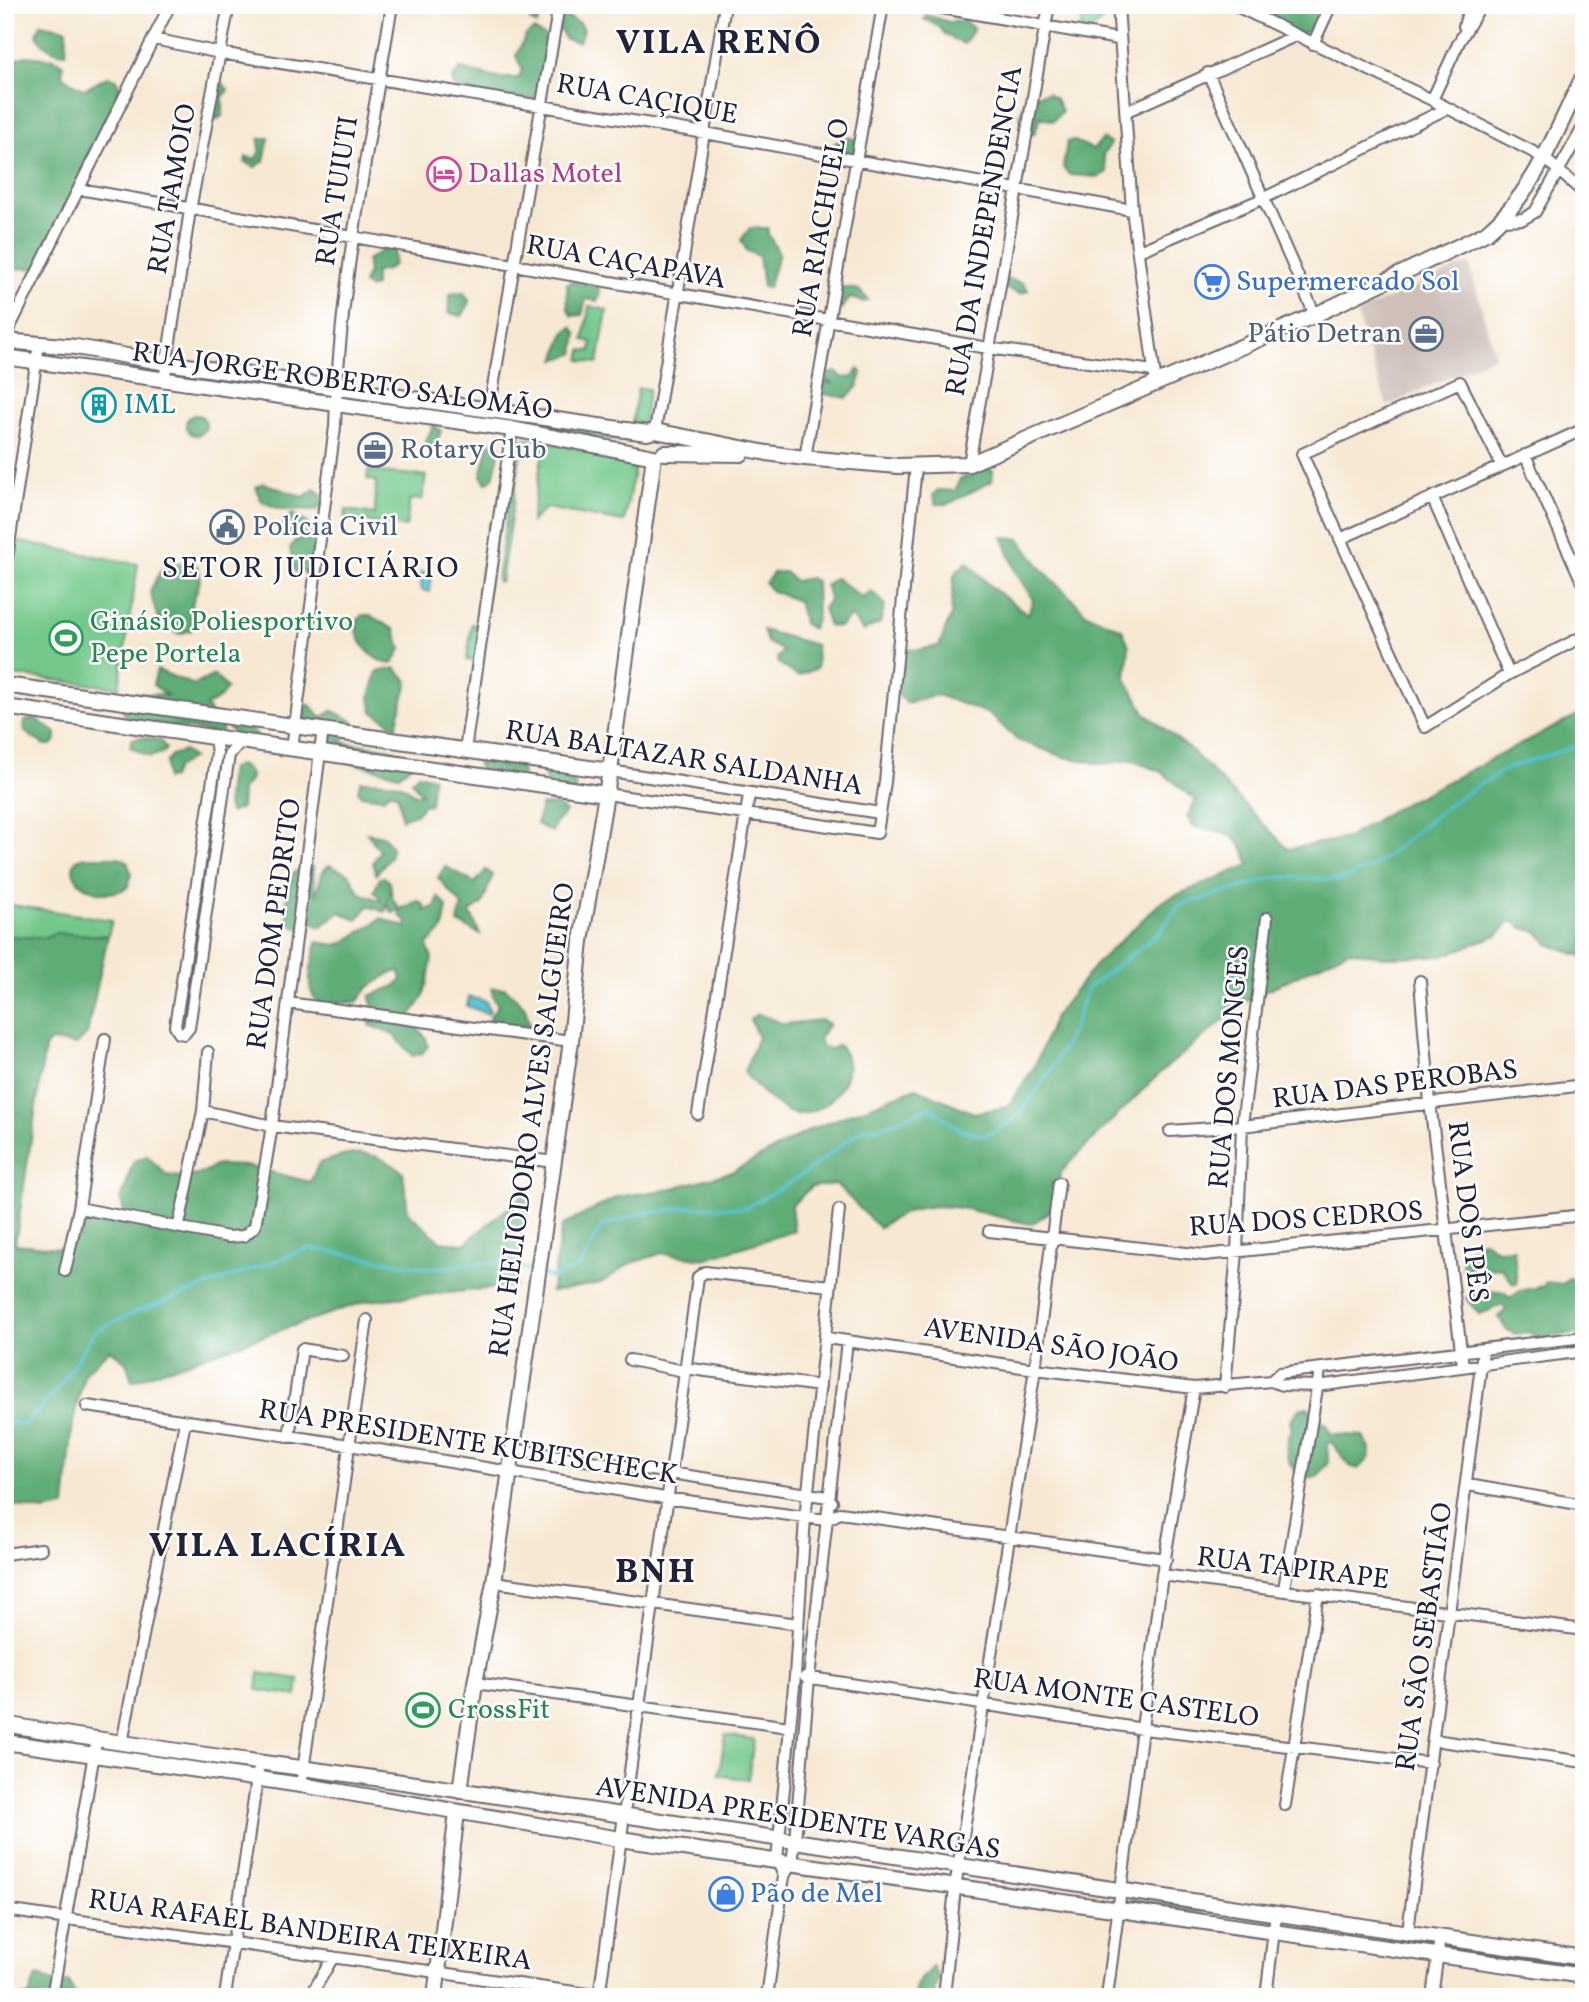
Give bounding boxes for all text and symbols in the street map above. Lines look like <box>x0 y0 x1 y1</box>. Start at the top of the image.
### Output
district label: VILA RENÔ <box>616 20 822 68</box>
street label: RUA DA INDEPENDENCIA <box>937 62 1033 399</box>
street label: RUA CAÇIQUE <box>553 65 741 135</box>
street label: RUA TAMOIO <box>139 101 207 277</box>
street label: RUA TUIUTI <box>307 113 369 269</box>
street label: RUA RIACHUELO <box>784 115 860 341</box>
hotel icon: Dallas Motel <box>425 155 463 193</box>
place label: Dallas Motel <box>468 155 622 194</box>
street label: RUA CAÇAPAVA <box>523 226 729 300</box>
supermarket icon: Supermercado Sol <box>1193 263 1231 301</box>
place label: Supermercado Sol <box>1236 263 1459 302</box>
place label: Pátio Detran <box>1248 315 1402 354</box>
office icon: Pátio Detran <box>1407 315 1445 353</box>
street label: RUA JORGE ROBERTO SALOMÃO <box>129 333 555 431</box>
building icon: IML <box>80 386 118 424</box>
place label: IML <box>124 386 176 425</box>
office icon: Rotary Club <box>356 431 394 469</box>
place label: Rotary Club <box>400 431 547 470</box>
public building icon: Polícia Civil <box>208 508 246 546</box>
place label: Polícia Civil <box>252 508 398 547</box>
district label: SETOR JUDICIÁRIO <box>162 548 460 590</box>
place label: Ginásio Poliesportivo Pepe Portela <box>90 603 353 674</box>
sports icon: Ginásio Poliesportivo Pepe Portela <box>47 619 85 657</box>
street label: RUA BALTAZAR SALDANHA <box>502 711 866 807</box>
street label: RUA DOM PEDRITO <box>238 796 312 1052</box>
street label: RUA HELIODORO ALVES SALGUEIRO <box>480 880 586 1360</box>
street label: RUA DOS MONGES <box>1200 944 1260 1190</box>
street label: RUA DAS PEROBAS <box>1270 1051 1520 1119</box>
street label: RUA DOS IPÊS <box>1437 1119 1497 1305</box>
street label: RUA DOS CEDROS <box>1188 1192 1424 1248</box>
street label: AVENIDA SÃO JOÃO <box>921 1309 1181 1383</box>
street label: RUA PRESIDENTE KUBITSCHECK <box>256 1391 680 1495</box>
street label: RUA SÃO SEBASTIÃO <box>1387 1500 1463 1774</box>
district label: VILA LACÍRIA <box>149 1523 407 1571</box>
street label: RUA TAPIRAPE <box>1195 1538 1391 1600</box>
district label: BNH <box>615 1549 697 1597</box>
street label: RUA MONTE CASTELO <box>971 1660 1261 1738</box>
sports icon: CrossFit <box>404 1691 442 1729</box>
place label: CrossFit <box>448 1691 550 1730</box>
street label: AVENIDA PRESIDENTE VARGAS <box>593 1768 1003 1870</box>
shop icon: Pão de Mel <box>707 1875 745 1913</box>
place label: Pão de Mel <box>750 1875 883 1914</box>
street label: RUA RAFAEL BANDEIRA TEIXEIRA <box>86 1881 535 1981</box>

